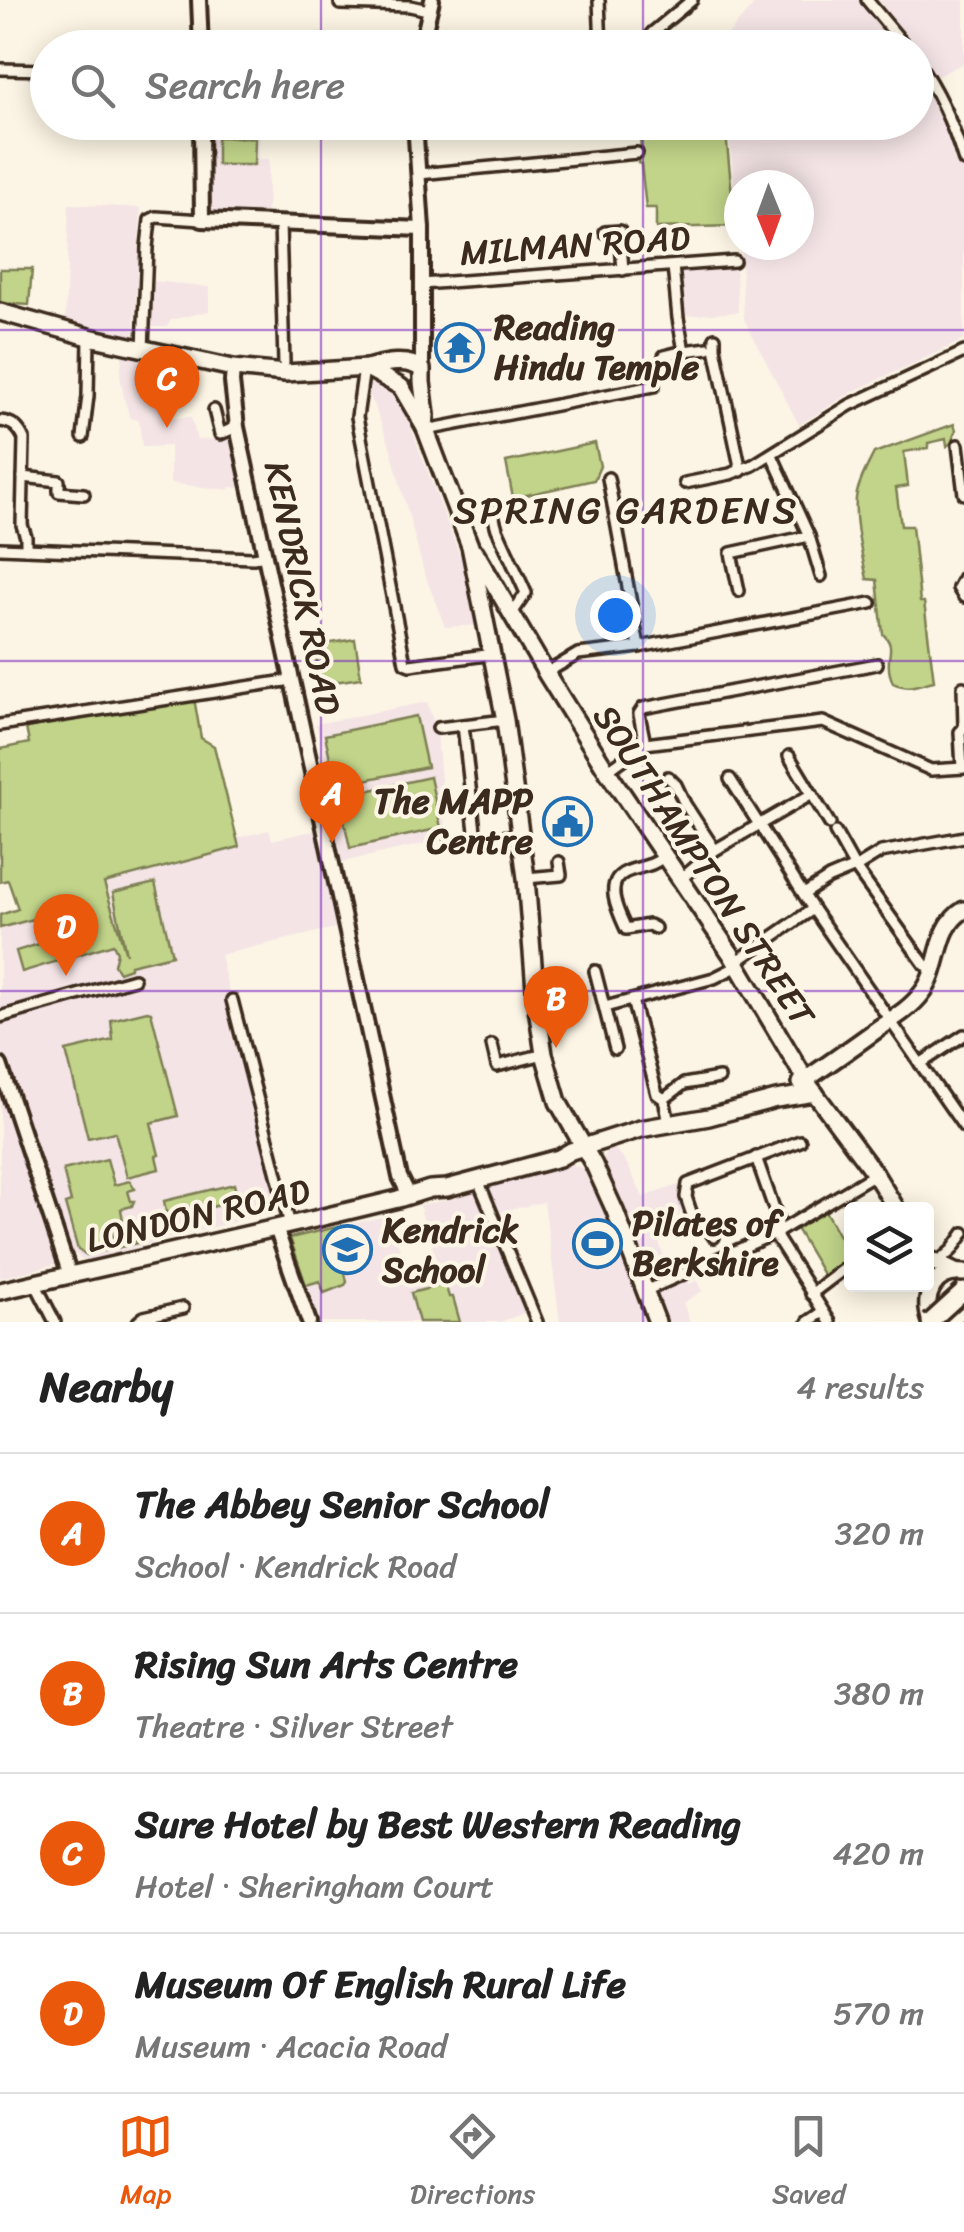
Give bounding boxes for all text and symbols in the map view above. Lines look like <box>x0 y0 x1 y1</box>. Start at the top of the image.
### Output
search box <box>30 30 934 140</box>
text: Search here <box>145 52 345 119</box>
icon: search <box>65 58 120 113</box>
north arrow <box>724 170 814 260</box>
street label: MILMAN ROAD <box>458 206 692 284</box>
place label: Reading Hindu Temple <box>493 296 699 398</box>
temple icon: Reading Hindu Temple <box>433 321 485 373</box>
pin: C <box>134 346 200 428</box>
street label: KENDRICK ROAD <box>246 455 360 721</box>
district label: SPRING GARDENS <box>453 477 799 544</box>
your location <box>590 590 641 641</box>
street label: SOUTHAMPTON STREET <box>576 691 833 1041</box>
pin: A <box>300 760 364 843</box>
place label: The MAPP Centre <box>374 770 534 872</box>
public building icon: The MAPP Centre <box>542 795 594 847</box>
pin: D <box>34 894 98 976</box>
pin: B <box>524 966 588 1048</box>
street label: LONDON ROAD <box>80 1159 316 1271</box>
place label: Pilates of Berkshire <box>632 1192 785 1294</box>
place label: Kendrick School <box>381 1199 519 1301</box>
map controls <box>844 1202 934 1292</box>
button: layers <box>844 1202 934 1292</box>
sports icon: Pilates of Berkshire <box>571 1217 623 1269</box>
school or university icon: Kendrick School <box>321 1224 373 1276</box>
text: Nearby <box>40 1350 173 1424</box>
text: 4 results <box>796 1359 924 1416</box>
text: The Abbey Senior School <box>135 1471 550 1538</box>
text: A <box>62 1505 83 1562</box>
text: 320 m <box>835 1505 924 1562</box>
text: School · Kendrick Road <box>135 1538 456 1595</box>
text: Rising Sun Arts Centre <box>135 1631 518 1698</box>
text: B <box>62 1665 83 1722</box>
text: 380 m <box>834 1665 924 1722</box>
text: Theatre · Silver Street <box>135 1698 453 1755</box>
text: Sure Hotel by Best Western Reading <box>135 1791 741 1858</box>
text: C <box>63 1825 82 1882</box>
text: 420 m <box>832 1825 924 1882</box>
text: Hotel · Sheringham Court <box>135 1858 494 1915</box>
text: Museum Of English Rural Life <box>135 1951 626 2018</box>
text: D <box>63 1985 82 2042</box>
text: 570 m <box>833 1985 924 2042</box>
text: Museum · Acacia Road <box>135 2018 447 2075</box>
tab: Map <box>118 2109 173 2218</box>
tab: Directions <box>410 2109 535 2218</box>
tab: Saved <box>772 2109 846 2218</box>

